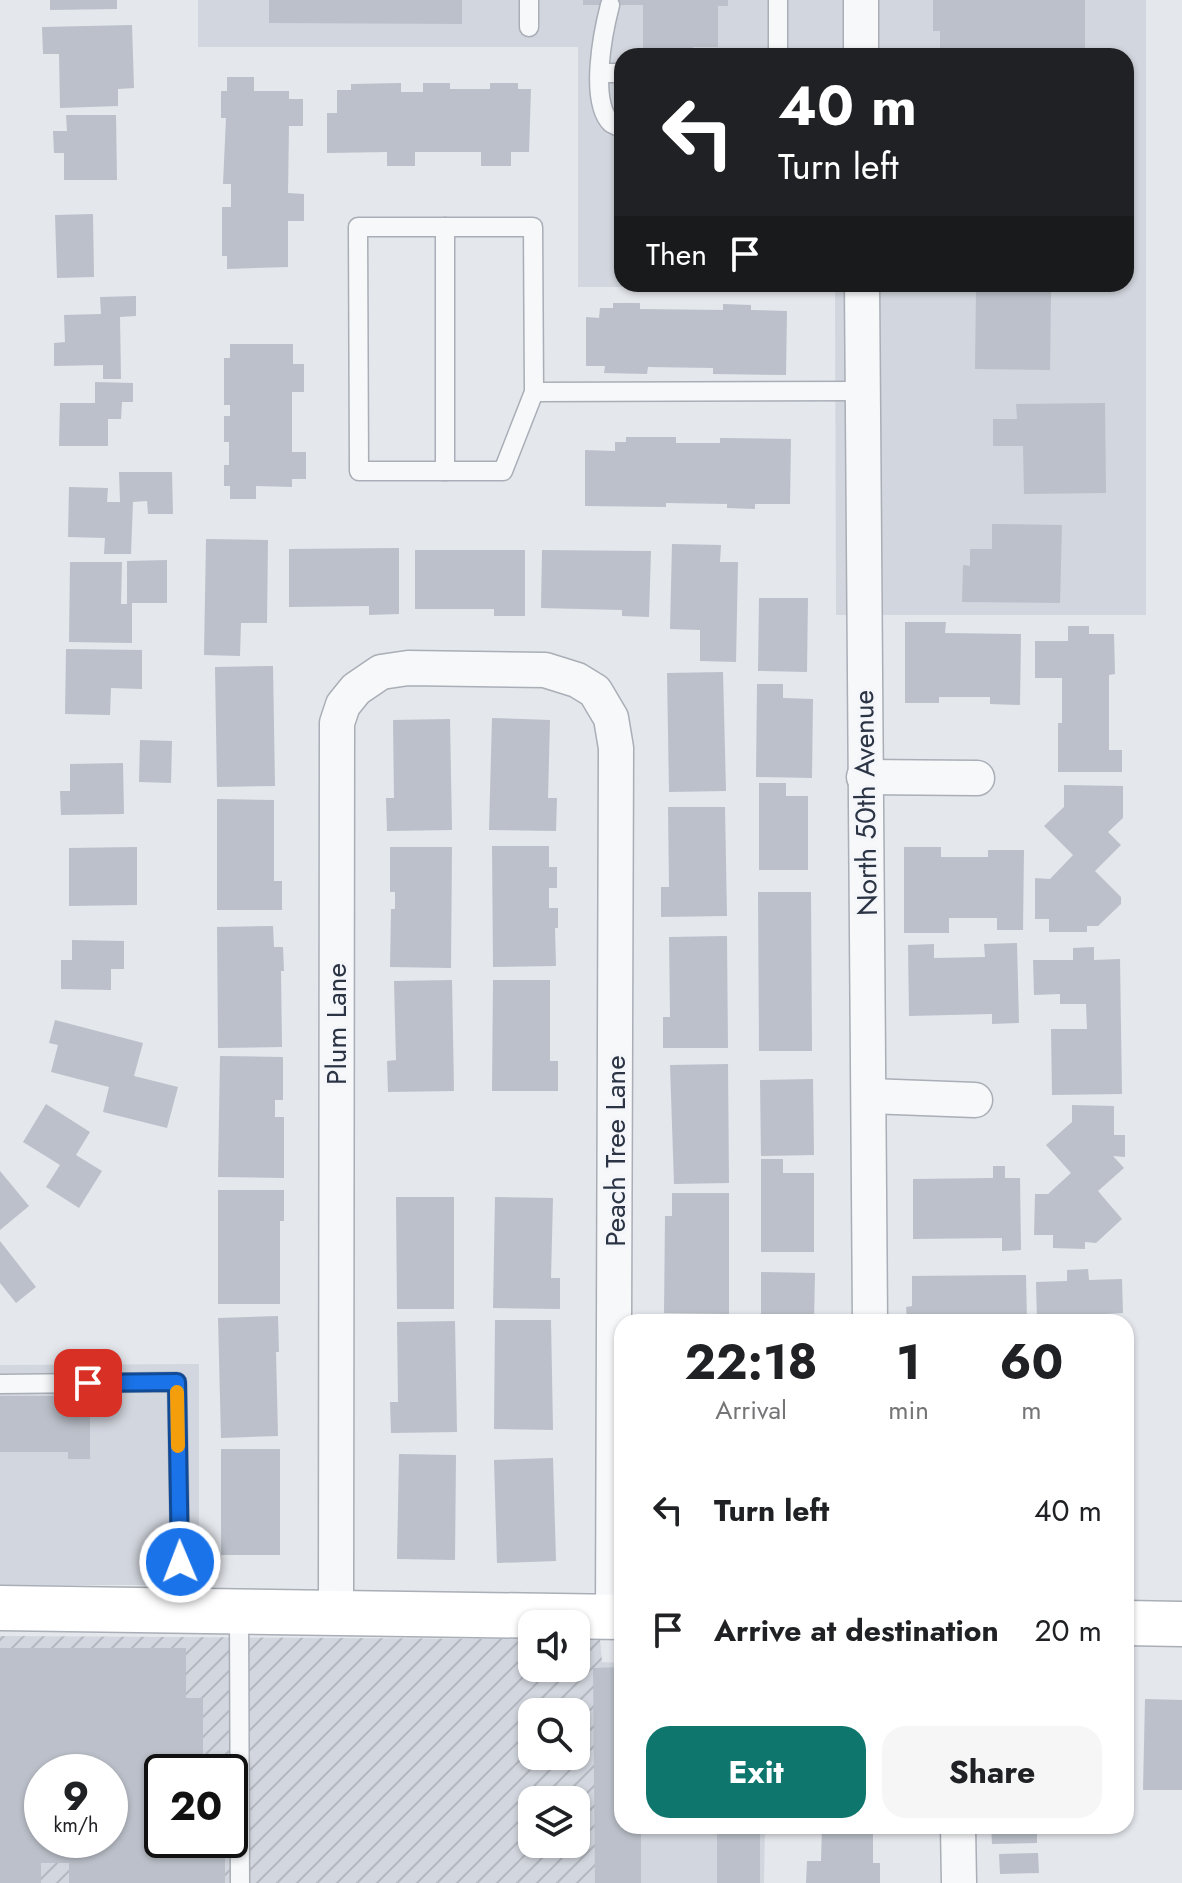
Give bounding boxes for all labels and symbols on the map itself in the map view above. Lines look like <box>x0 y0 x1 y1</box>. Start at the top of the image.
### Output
street label: North 50th Avenue <box>843 690 888 916</box>
street label: Plum Lane <box>316 963 357 1085</box>
street label: Peach Tree Lane <box>595 1055 636 1247</box>
pin <box>54 1349 122 1417</box>
position arrow <box>138 1520 222 1604</box>
speed limit sign: 20 <box>144 1754 248 1858</box>

